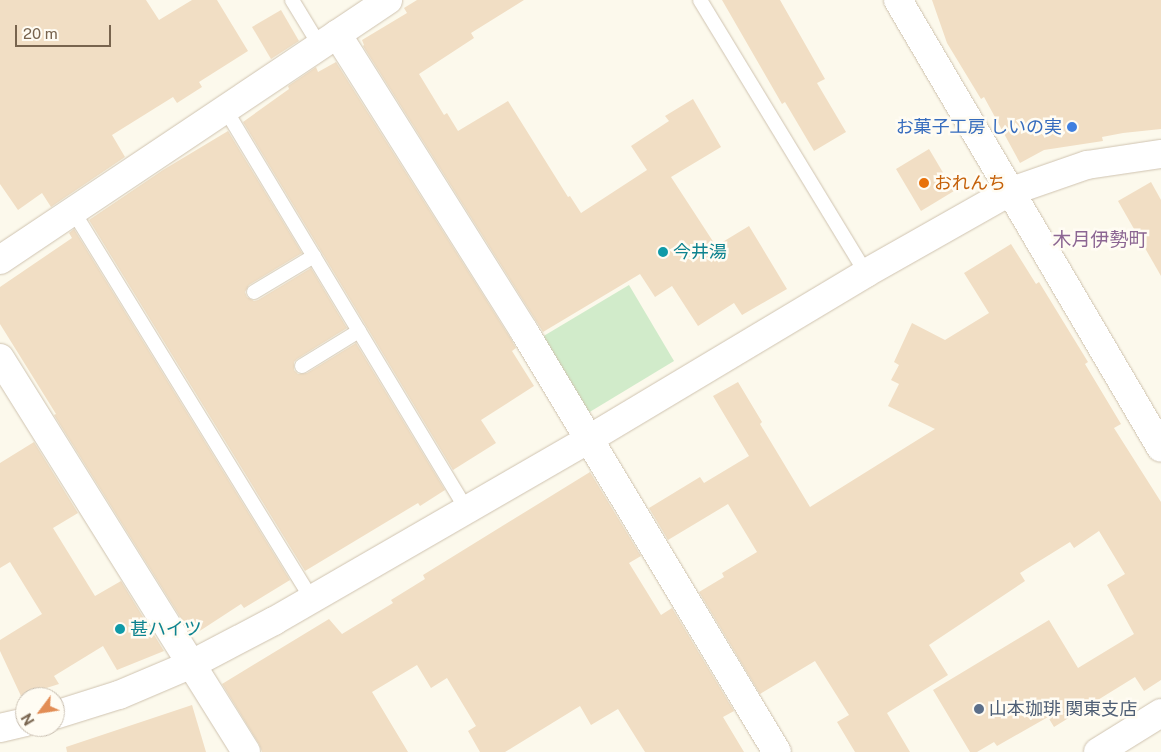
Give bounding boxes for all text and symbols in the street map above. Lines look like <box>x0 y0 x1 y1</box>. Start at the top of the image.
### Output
scale bar <box>18 15 114 47</box>
text: 20 m <box>23 25 58 42</box>
place label: お菓子工房 しいの実 <box>896 116 1062 138</box>
marker: お菓子工房 しいの実 <box>1066 121 1078 133</box>
place label: おれんち <box>934 172 1006 194</box>
marker: おれんち <box>918 177 930 189</box>
district label: 木月伊勢町 <box>1053 229 1147 251</box>
place label: 今井湯 <box>673 241 727 263</box>
marker: 今井湯 <box>657 246 669 258</box>
place label: 甚ハイツ <box>130 618 202 640</box>
marker: 甚ハイツ <box>114 623 126 635</box>
north arrow <box>15 687 65 737</box>
place label: 山本珈琲 関東支店 <box>989 698 1137 720</box>
marker: 山本珈琲 関東支店 <box>973 703 985 715</box>
text: N <box>18 710 38 728</box>

